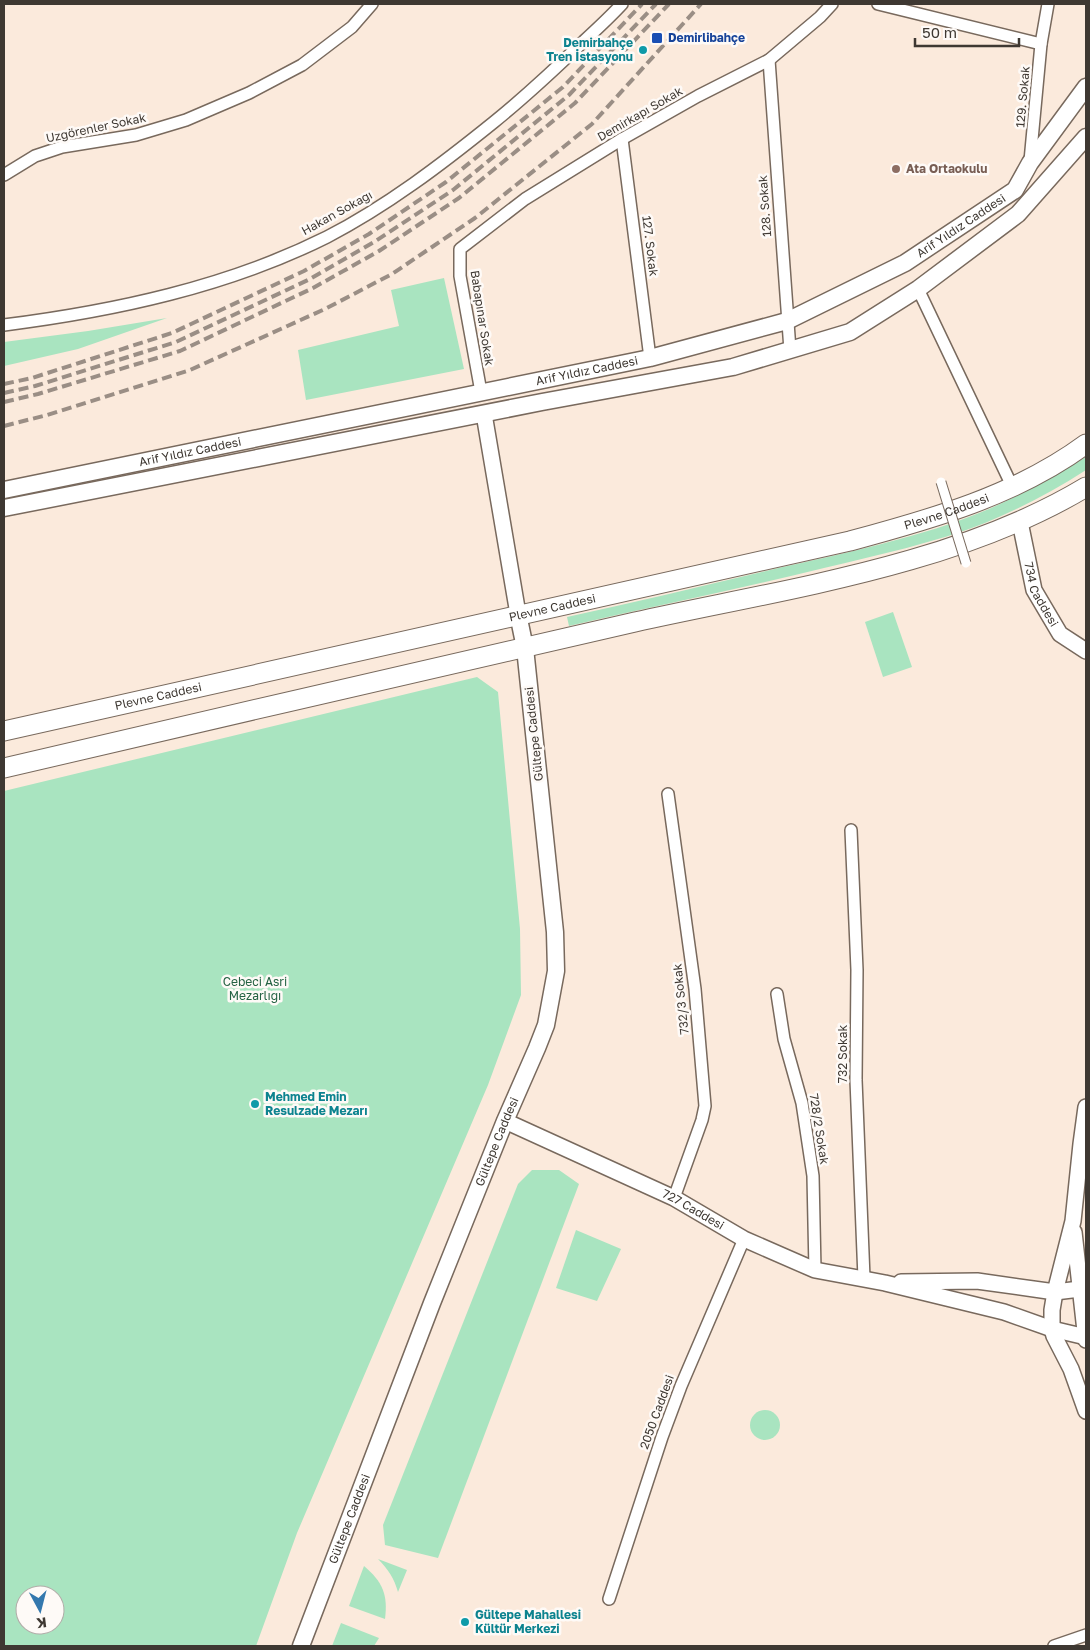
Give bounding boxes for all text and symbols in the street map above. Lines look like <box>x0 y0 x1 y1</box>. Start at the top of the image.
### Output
scale bar <box>915 15 1019 47</box>
text: 50 m <box>922 23 957 41</box>
place label: Demirlibahçe <box>668 30 745 45</box>
marker: Demirlibahçe <box>650 31 664 45</box>
place label: Demirbahçe Tren İstasyonu <box>546 35 633 64</box>
marker: Demirbahçe Tren İstasyonu <box>637 44 649 56</box>
street label: 129. Sokak <box>1012 65 1033 128</box>
street label: Demirkapı Sokak <box>594 83 685 144</box>
street label: Uzgörenler Sokak <box>45 110 147 145</box>
place label: Ata Ortaokulu <box>906 161 987 176</box>
marker: Ata Ortaokulu <box>890 163 902 175</box>
street label: 128. Sokak <box>755 174 774 237</box>
street label: Hakan Sokağı <box>299 187 375 238</box>
street label: Arif Yıldız Caddesi <box>913 190 1008 260</box>
street label: 127. Sokak <box>639 215 662 277</box>
street label: Babapınar Sokak <box>468 269 497 367</box>
street label: Arif Yıldız Caddesi <box>534 353 639 388</box>
street label: Arif Yıldız Caddesi <box>138 434 243 469</box>
street label: Plevne Caddesi <box>902 490 991 533</box>
street label: 734 Caddesi <box>1021 561 1062 629</box>
street label: Plevne Caddesi <box>507 590 597 624</box>
street label: Plevne Caddesi <box>113 679 203 713</box>
street label: Gültepe Caddesi <box>521 686 546 782</box>
street label: 732/3 Sokak <box>669 963 692 1035</box>
park label: Cebeci Asri Mezarlığı <box>223 974 287 1003</box>
street label: 732 Sokak <box>835 1025 850 1083</box>
place label: Mehmed Emin Resulzade Mezarı <box>265 1089 368 1118</box>
street label: 728/2 Sokak <box>806 1092 833 1166</box>
street label: Gültepe Caddesi <box>472 1095 522 1188</box>
marker: Mehmed Emin Resulzade Mezarı <box>249 1098 261 1110</box>
street label: 727 Caddesi <box>660 1186 727 1233</box>
street label: 2050 Caddesi <box>636 1373 677 1451</box>
street label: Gültepe Caddesi <box>325 1472 373 1566</box>
north arrow <box>15 1585 65 1635</box>
place label: Gültepe Mahallesi Kültür Merkezi <box>475 1607 581 1636</box>
text: K <box>36 1614 48 1632</box>
marker: Gültepe Mahallesi Kültür Merkezi <box>459 1616 471 1628</box>

